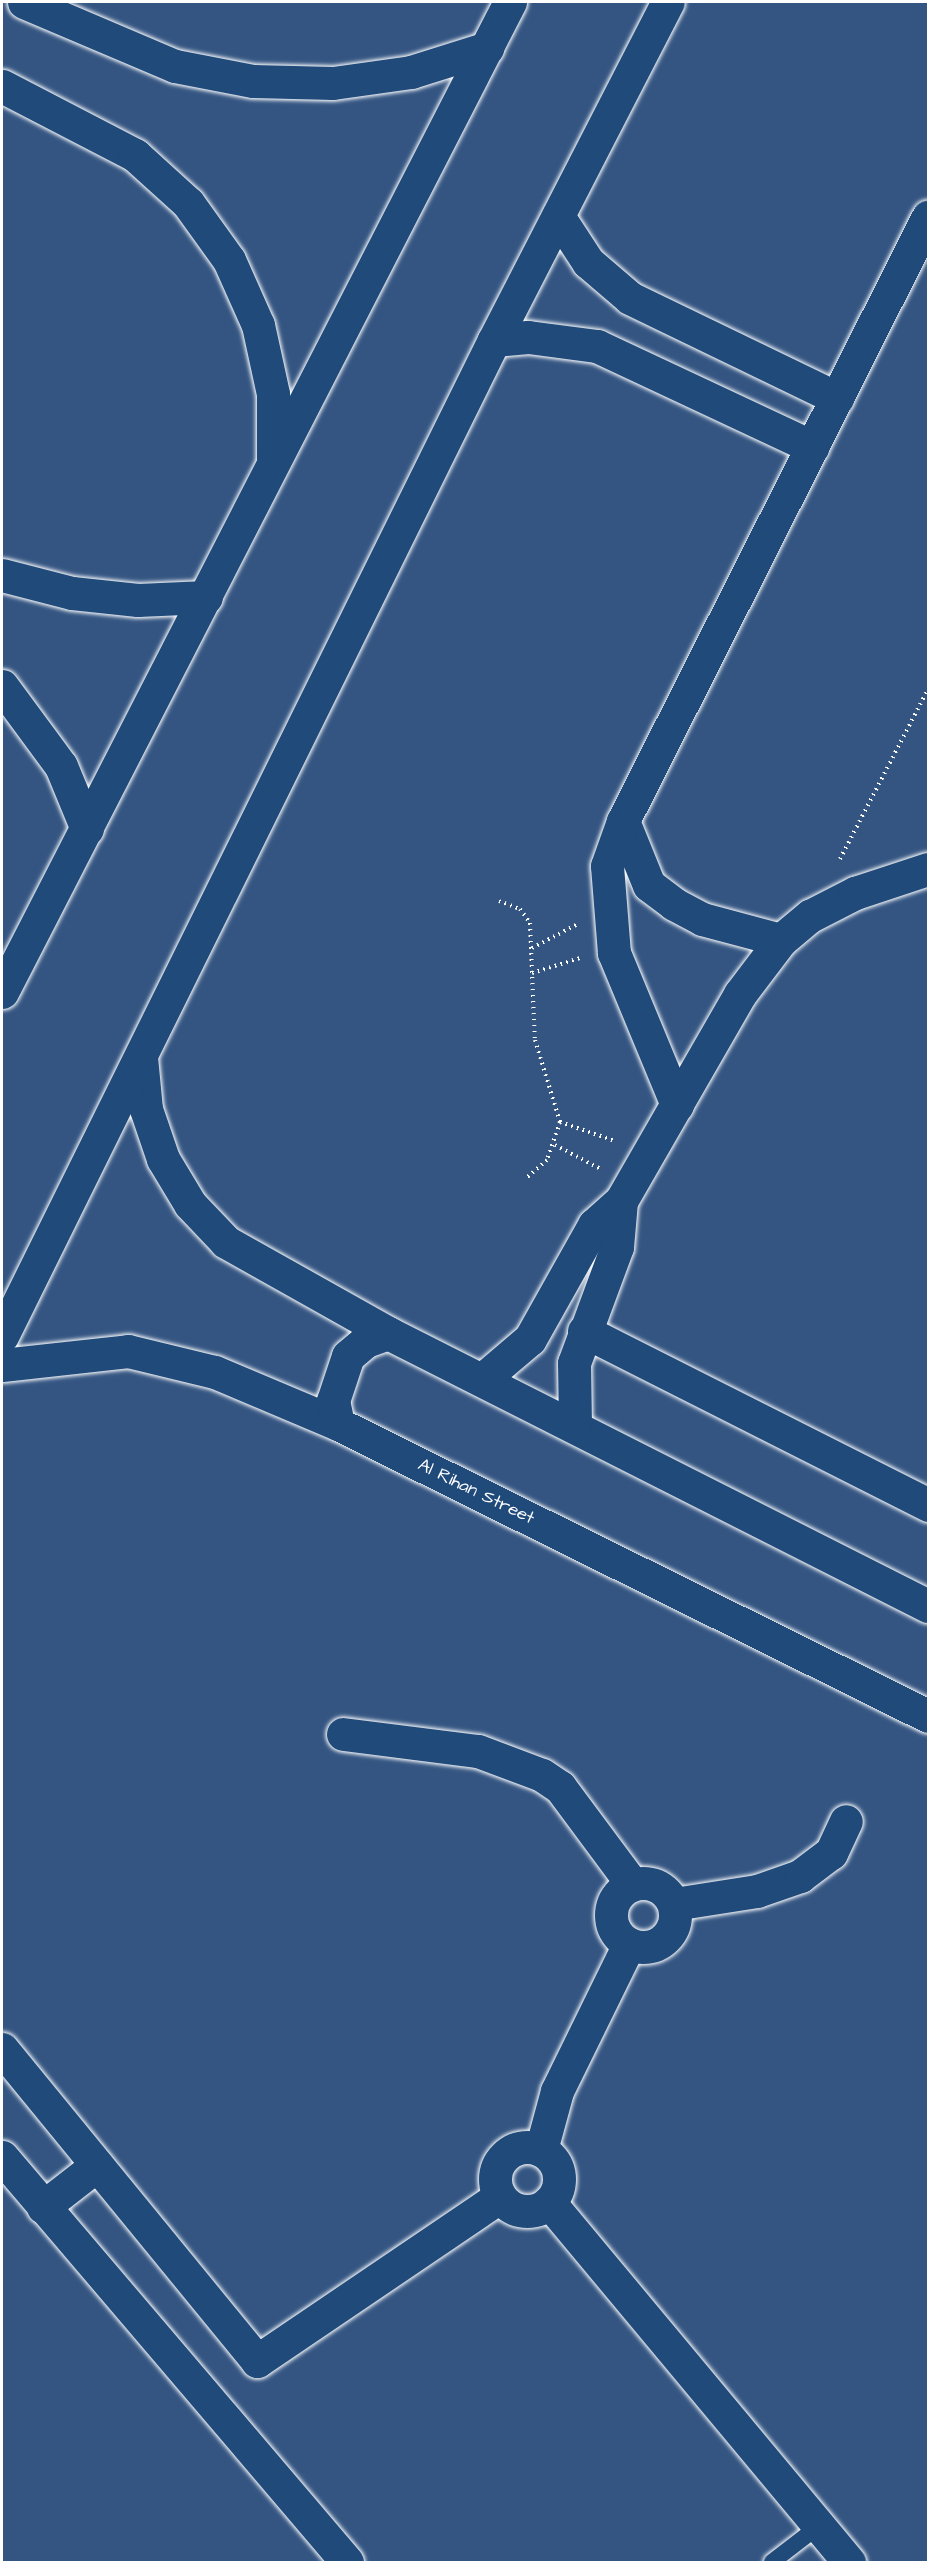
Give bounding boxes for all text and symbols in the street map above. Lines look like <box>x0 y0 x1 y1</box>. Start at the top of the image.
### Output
street label: Al Rihan Street <box>414 1454 538 1530</box>

